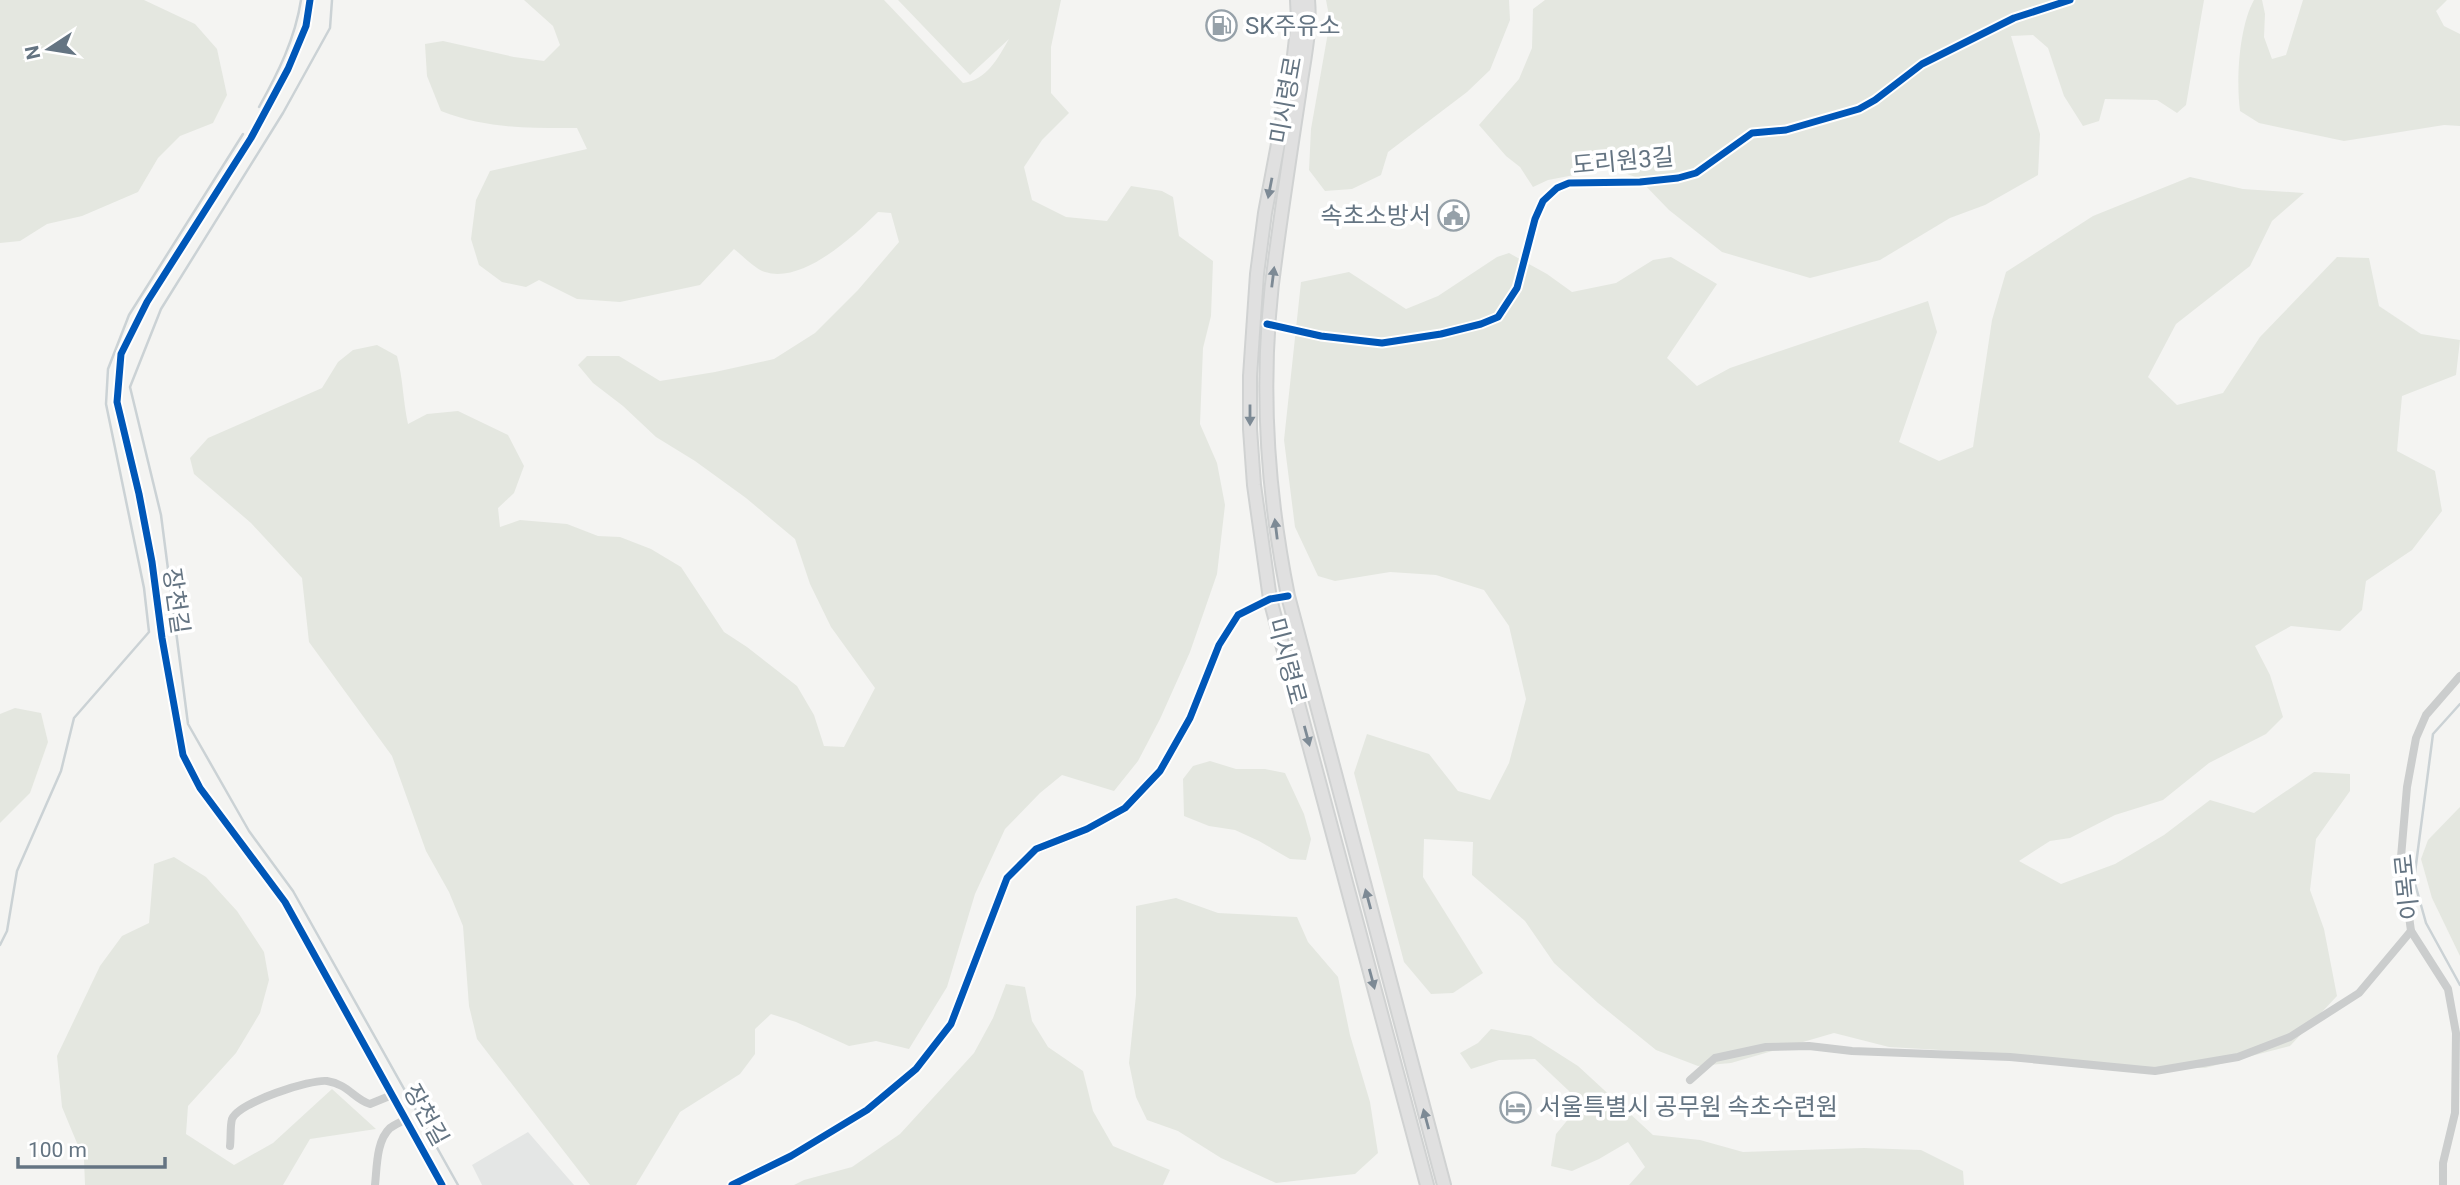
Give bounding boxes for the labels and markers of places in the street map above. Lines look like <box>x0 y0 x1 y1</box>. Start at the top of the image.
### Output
fuel station icon: SK주유소 <box>1205 9 1239 43</box>
place label: SK주유소 <box>1245 12 1341 40</box>
public building icon: 속초소방서 <box>1437 199 1471 233</box>
place label: 속초소방서 <box>1321 202 1431 230</box>
hotel icon: 서울특별시 공무원 속초수련원 <box>1499 1090 1533 1124</box>
place label: 서울특별시 공무원 속초수련원 <box>1539 1093 1838 1121</box>

